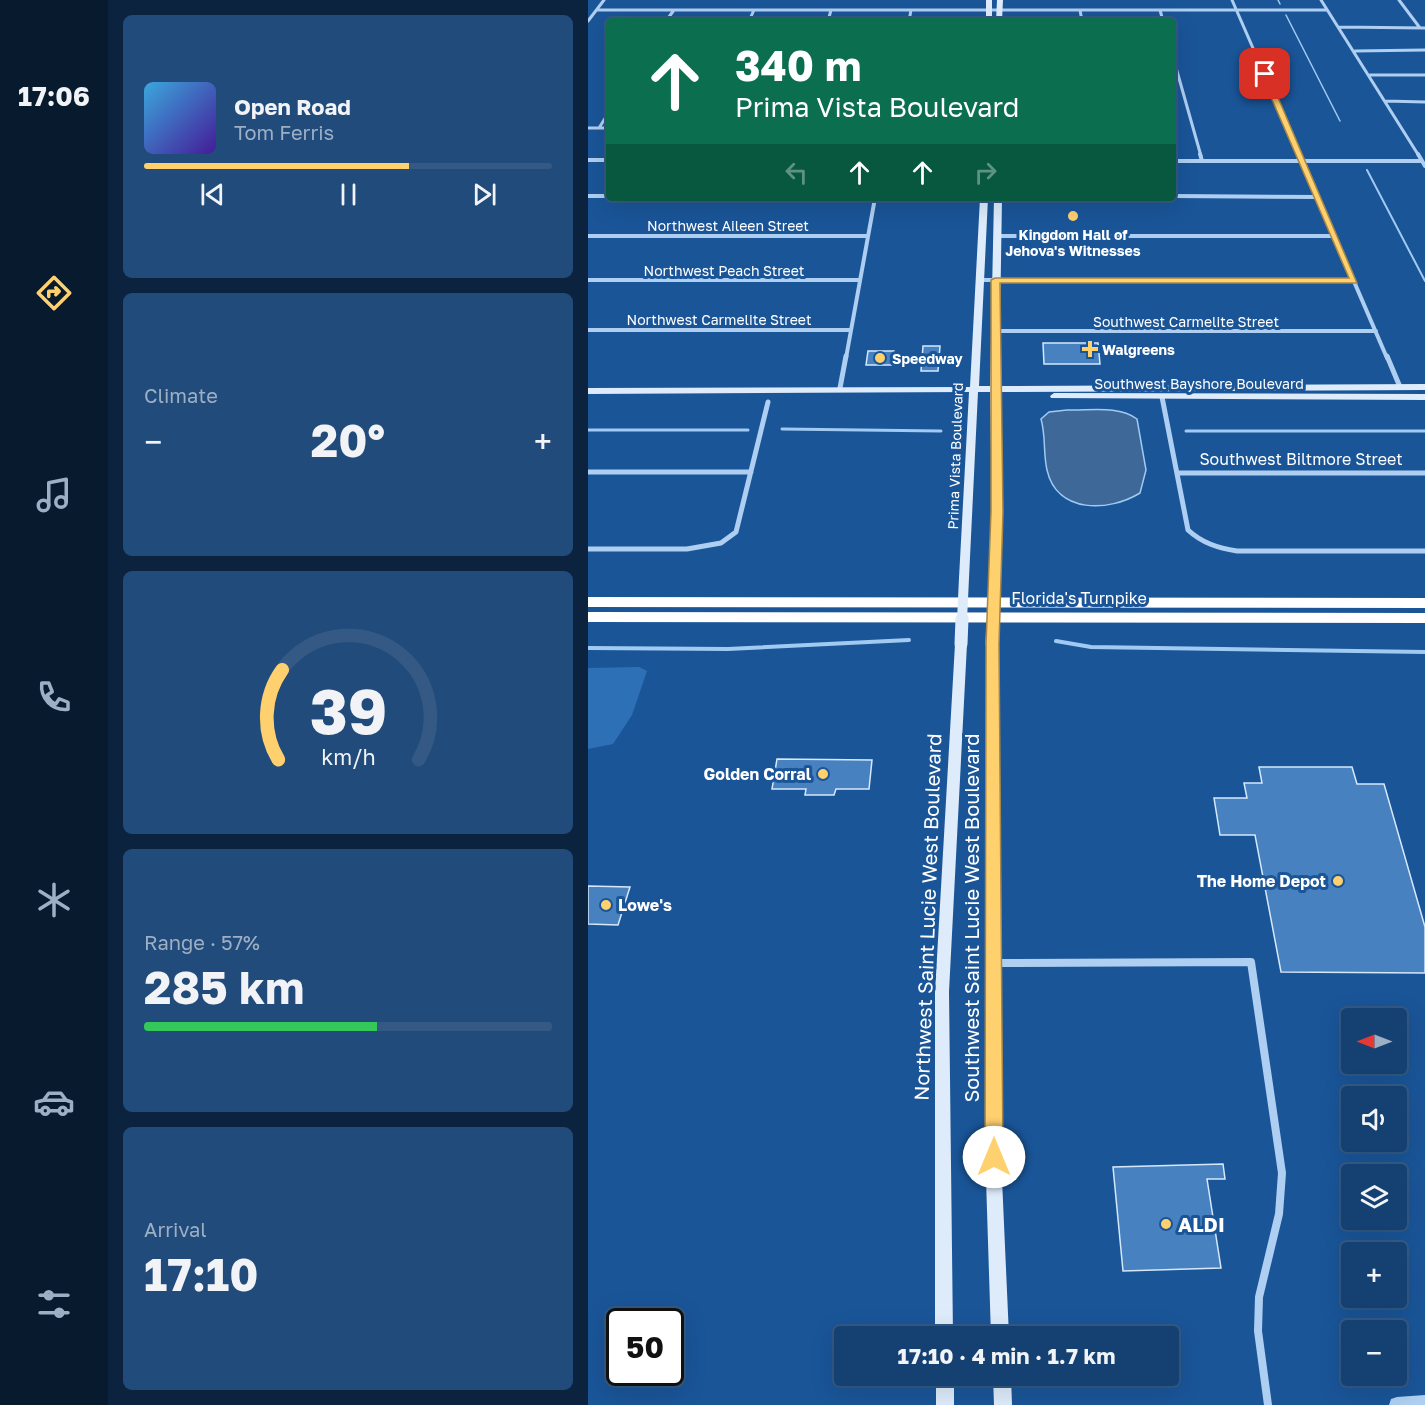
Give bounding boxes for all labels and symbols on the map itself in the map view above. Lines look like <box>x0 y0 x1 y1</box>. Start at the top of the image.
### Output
pin <box>1239 48 1290 99</box>
marker: Kingdom Hall of Jehova's Witnesses <box>1066 209 1080 223</box>
street label: Northwest Aileen Street <box>647 217 809 234</box>
place label: Kingdom Hall of Jehova's Witnesses <box>1005 226 1141 259</box>
street label: Northwest Peach Street <box>644 262 804 279</box>
street label: Northwest Carmelite Street <box>627 311 811 328</box>
street label: Southwest Carmelite Street <box>1093 313 1279 330</box>
place label: Walgreens <box>1102 341 1175 358</box>
marker: Walgreens <box>1083 342 1097 356</box>
place label: Speedway <box>892 350 963 367</box>
marker: Speedway <box>873 351 887 365</box>
street label: Southwest Bayshore Boulevard <box>1094 375 1304 392</box>
street label: Prima Vista Boulevard <box>944 382 966 530</box>
street label: Southwest Biltmore Street <box>1199 449 1403 469</box>
street label: Florida's Turnpike <box>1011 588 1147 608</box>
street label: Northwest Saint Lucie West Boulevard <box>909 733 945 1101</box>
street label: Southwest Saint Lucie West Boulevard <box>959 733 983 1103</box>
place label: Golden Corral <box>704 764 812 784</box>
marker: Golden Corral <box>816 767 830 781</box>
place label: The Home Depot <box>1197 871 1326 891</box>
marker: The Home Depot <box>1331 874 1345 888</box>
place label: Lowe's <box>618 895 672 915</box>
marker: Lowe's <box>599 898 613 912</box>
north arrow <box>1341 1008 1407 1074</box>
position arrow <box>962 1125 1026 1189</box>
place label: ALDI <box>1178 1212 1225 1236</box>
marker: ALDI <box>1159 1217 1173 1231</box>
speed limit sign: 50 <box>606 1308 684 1386</box>

